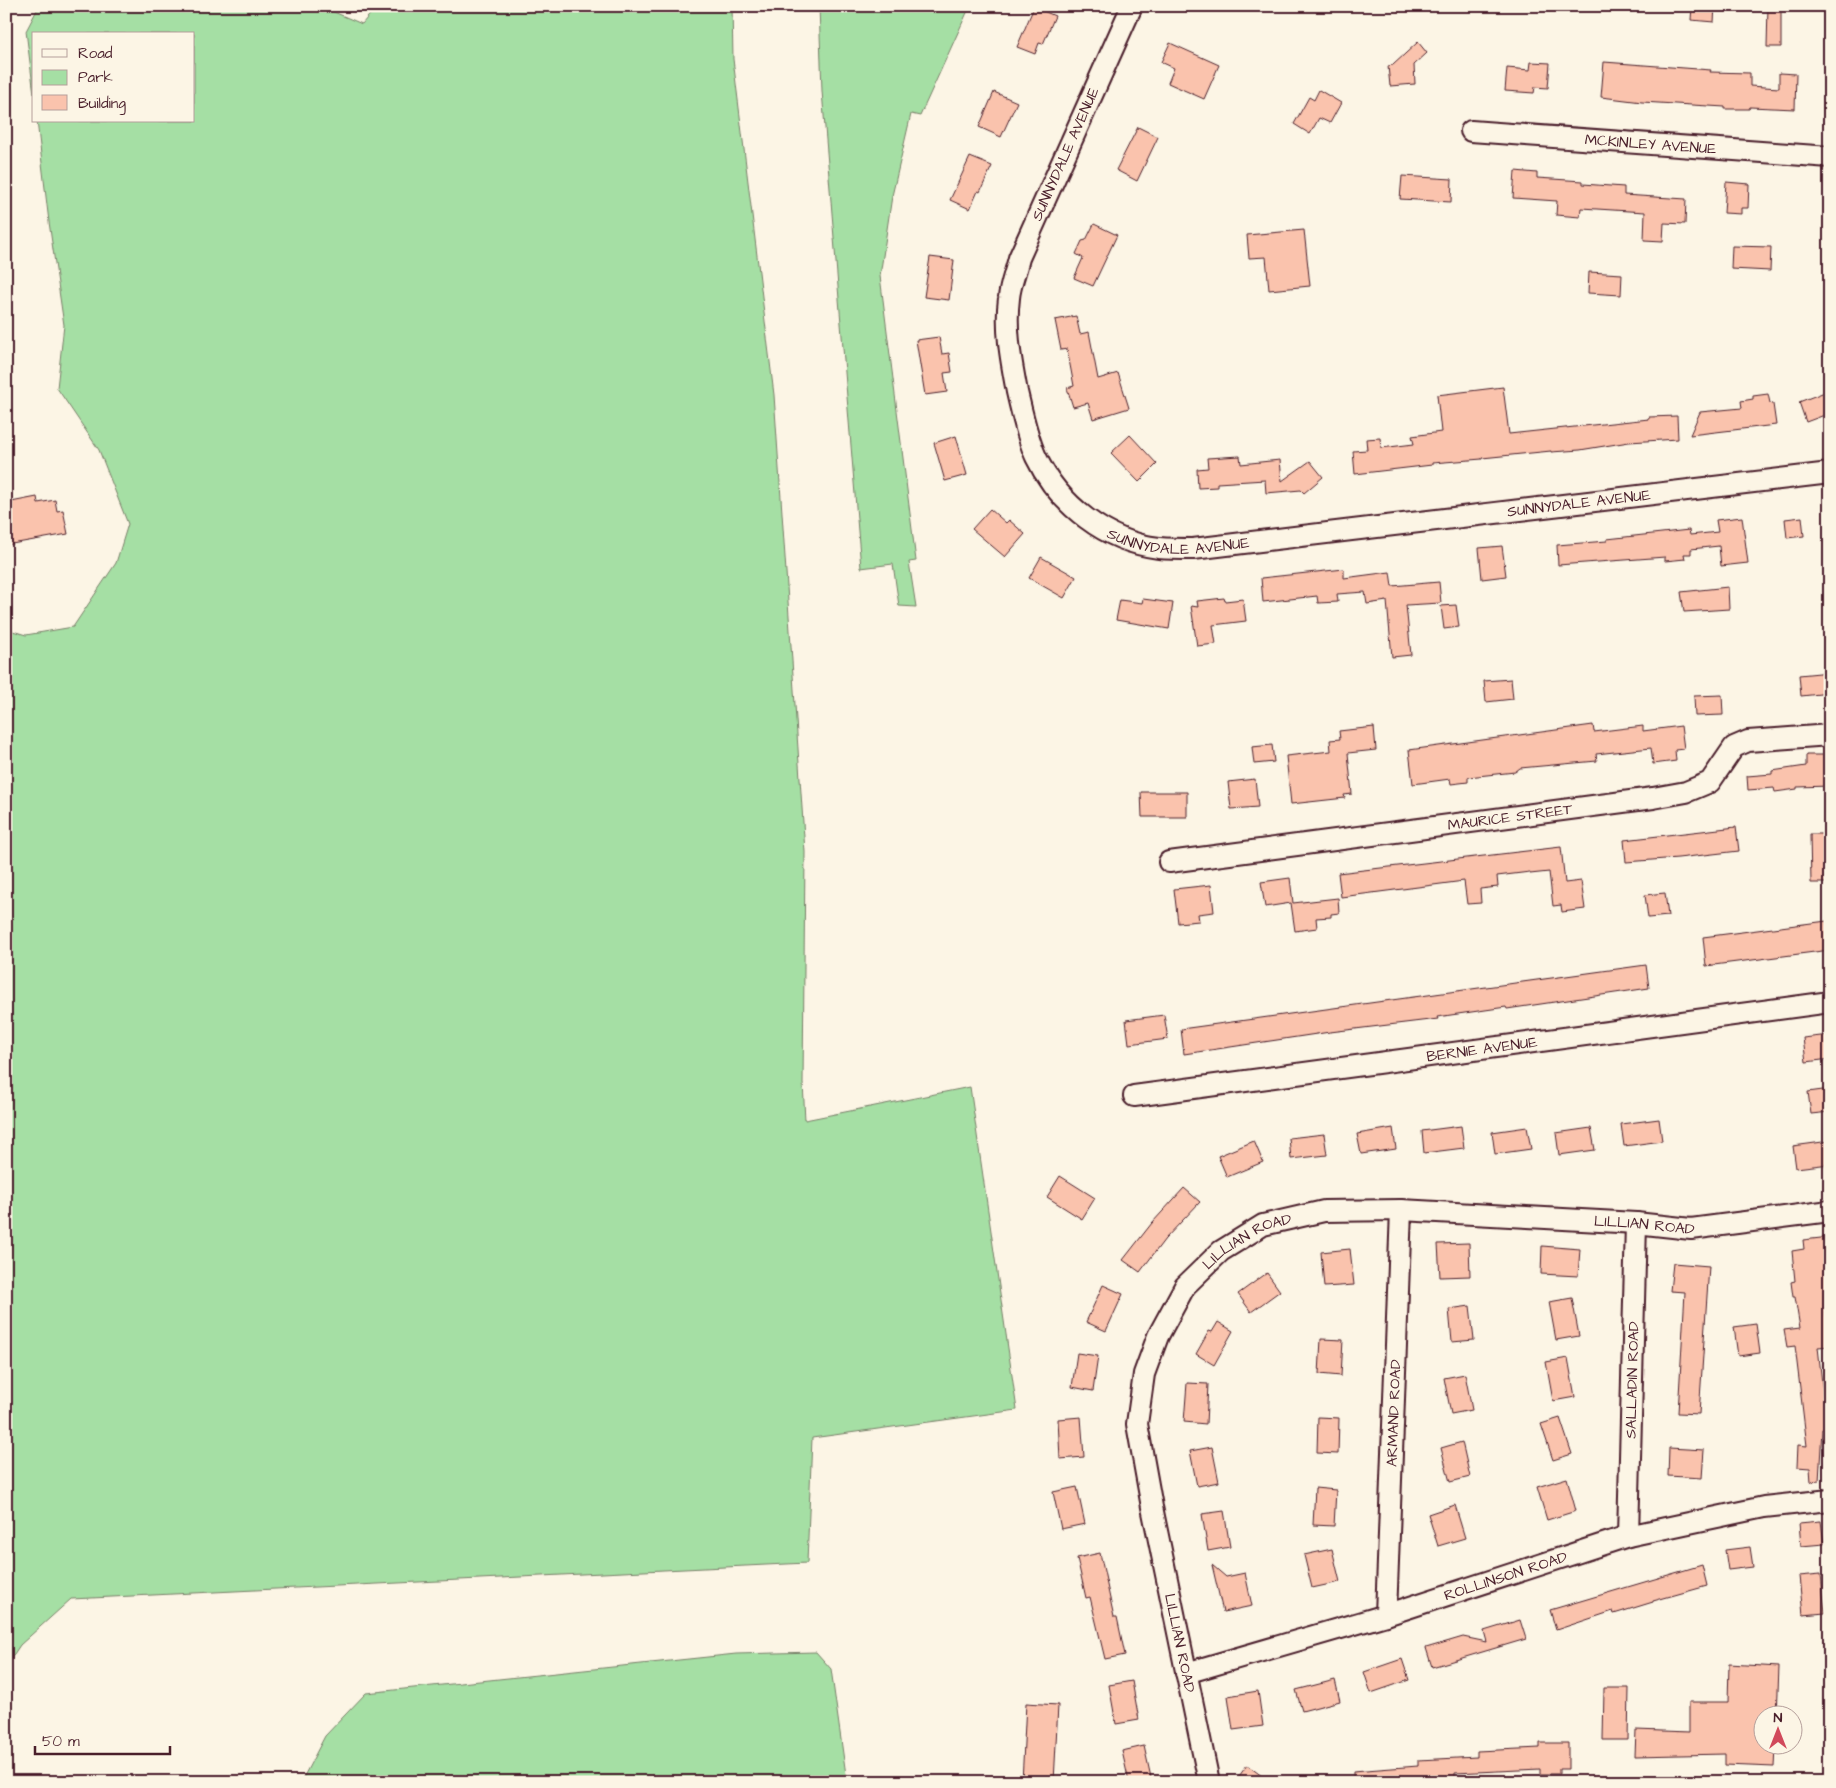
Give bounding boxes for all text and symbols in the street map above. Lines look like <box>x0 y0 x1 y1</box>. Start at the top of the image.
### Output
legend <box>32 32 195 122</box>
text: Road <box>78 43 113 64</box>
text: Park <box>78 67 113 88</box>
street label: SUNNYDALE AVENUE <box>1027 84 1104 224</box>
text: Building <box>78 93 126 115</box>
street label: MCKINLEY AVENUE <box>1584 129 1717 160</box>
street label: SUNNYDALE AVENUE <box>1506 484 1652 522</box>
street label: SUNNYDALE AVENUE <box>1103 523 1251 560</box>
street label: MAURICE STREET <box>1446 799 1574 836</box>
street label: BERNIE AVENUE <box>1425 1032 1539 1067</box>
street label: LILLIAN ROAD <box>1198 1209 1294 1275</box>
street label: LILLIAN ROAD <box>1593 1211 1696 1240</box>
street label: SALLADIN ROAD <box>1620 1321 1644 1439</box>
street label: ARMAND ROAD <box>1381 1359 1406 1467</box>
street label: ROLLINSON ROAD <box>1441 1546 1570 1606</box>
street label: LILLIAN ROAD <box>1159 1592 1200 1695</box>
north arrow <box>1754 1706 1804 1756</box>
text: N <box>1774 1708 1783 1728</box>
scale bar <box>35 1723 170 1755</box>
text: 50 m <box>42 1731 80 1752</box>

